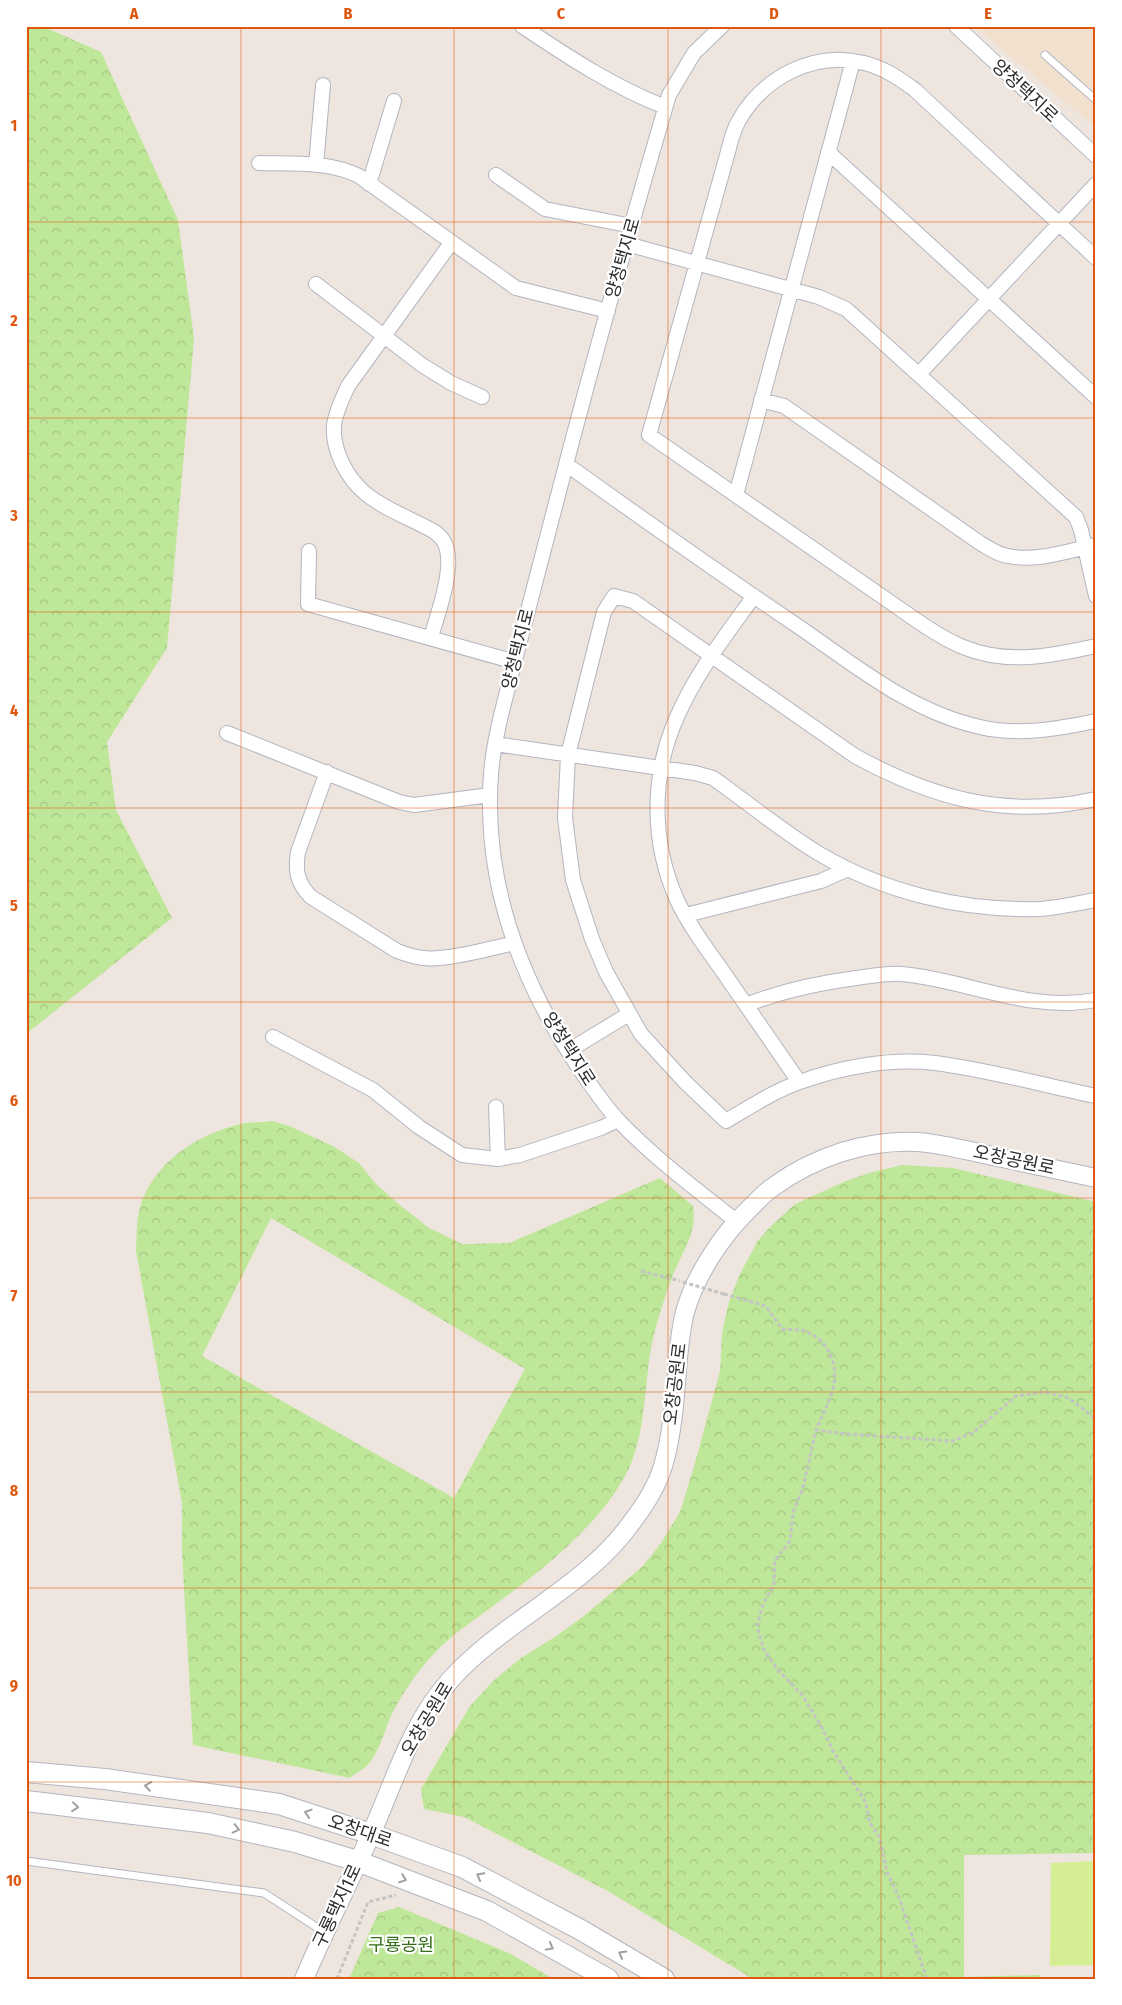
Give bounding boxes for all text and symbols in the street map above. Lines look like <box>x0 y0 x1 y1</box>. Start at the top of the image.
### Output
text: A <box>129 4 139 23</box>
text: B <box>344 4 353 23</box>
text: C <box>557 4 566 23</box>
text: D <box>769 4 779 23</box>
text: E <box>984 4 992 23</box>
street label: 양청택지로 <box>987 55 1063 127</box>
text: 1 <box>11 116 17 135</box>
street label: 양청택지로 <box>601 215 645 301</box>
text: 2 <box>9 311 18 330</box>
text: 3 <box>9 506 18 525</box>
street label: 양청택지로 <box>497 606 539 692</box>
text: 4 <box>10 701 18 720</box>
text: 5 <box>10 896 18 915</box>
street label: 양청택지로 <box>538 1008 600 1090</box>
text: 6 <box>10 1091 18 1110</box>
street label: 오창공원로 <box>971 1141 1057 1179</box>
text: 7 <box>11 1286 18 1305</box>
street label: 오창공원로 <box>659 1342 691 1426</box>
text: 8 <box>10 1481 19 1500</box>
text: 9 <box>10 1676 18 1695</box>
street label: 오창공원로 <box>396 1678 458 1760</box>
one-way arrow <box>144 1781 152 1791</box>
one-way arrow <box>71 1801 79 1812</box>
one-way arrow <box>304 1809 312 1819</box>
street label: 오창대로 <box>325 1810 395 1852</box>
one-way arrow <box>231 1823 240 1834</box>
street label: 구룡택지1로 <box>308 1861 366 1951</box>
text: 10 <box>6 1871 22 1890</box>
one-way arrow <box>476 1872 485 1882</box>
one-way arrow <box>398 1873 407 1883</box>
park label: 구룡공원 <box>368 1934 434 1956</box>
one-way arrow <box>545 1940 554 1950</box>
one-way arrow <box>619 1951 628 1961</box>

